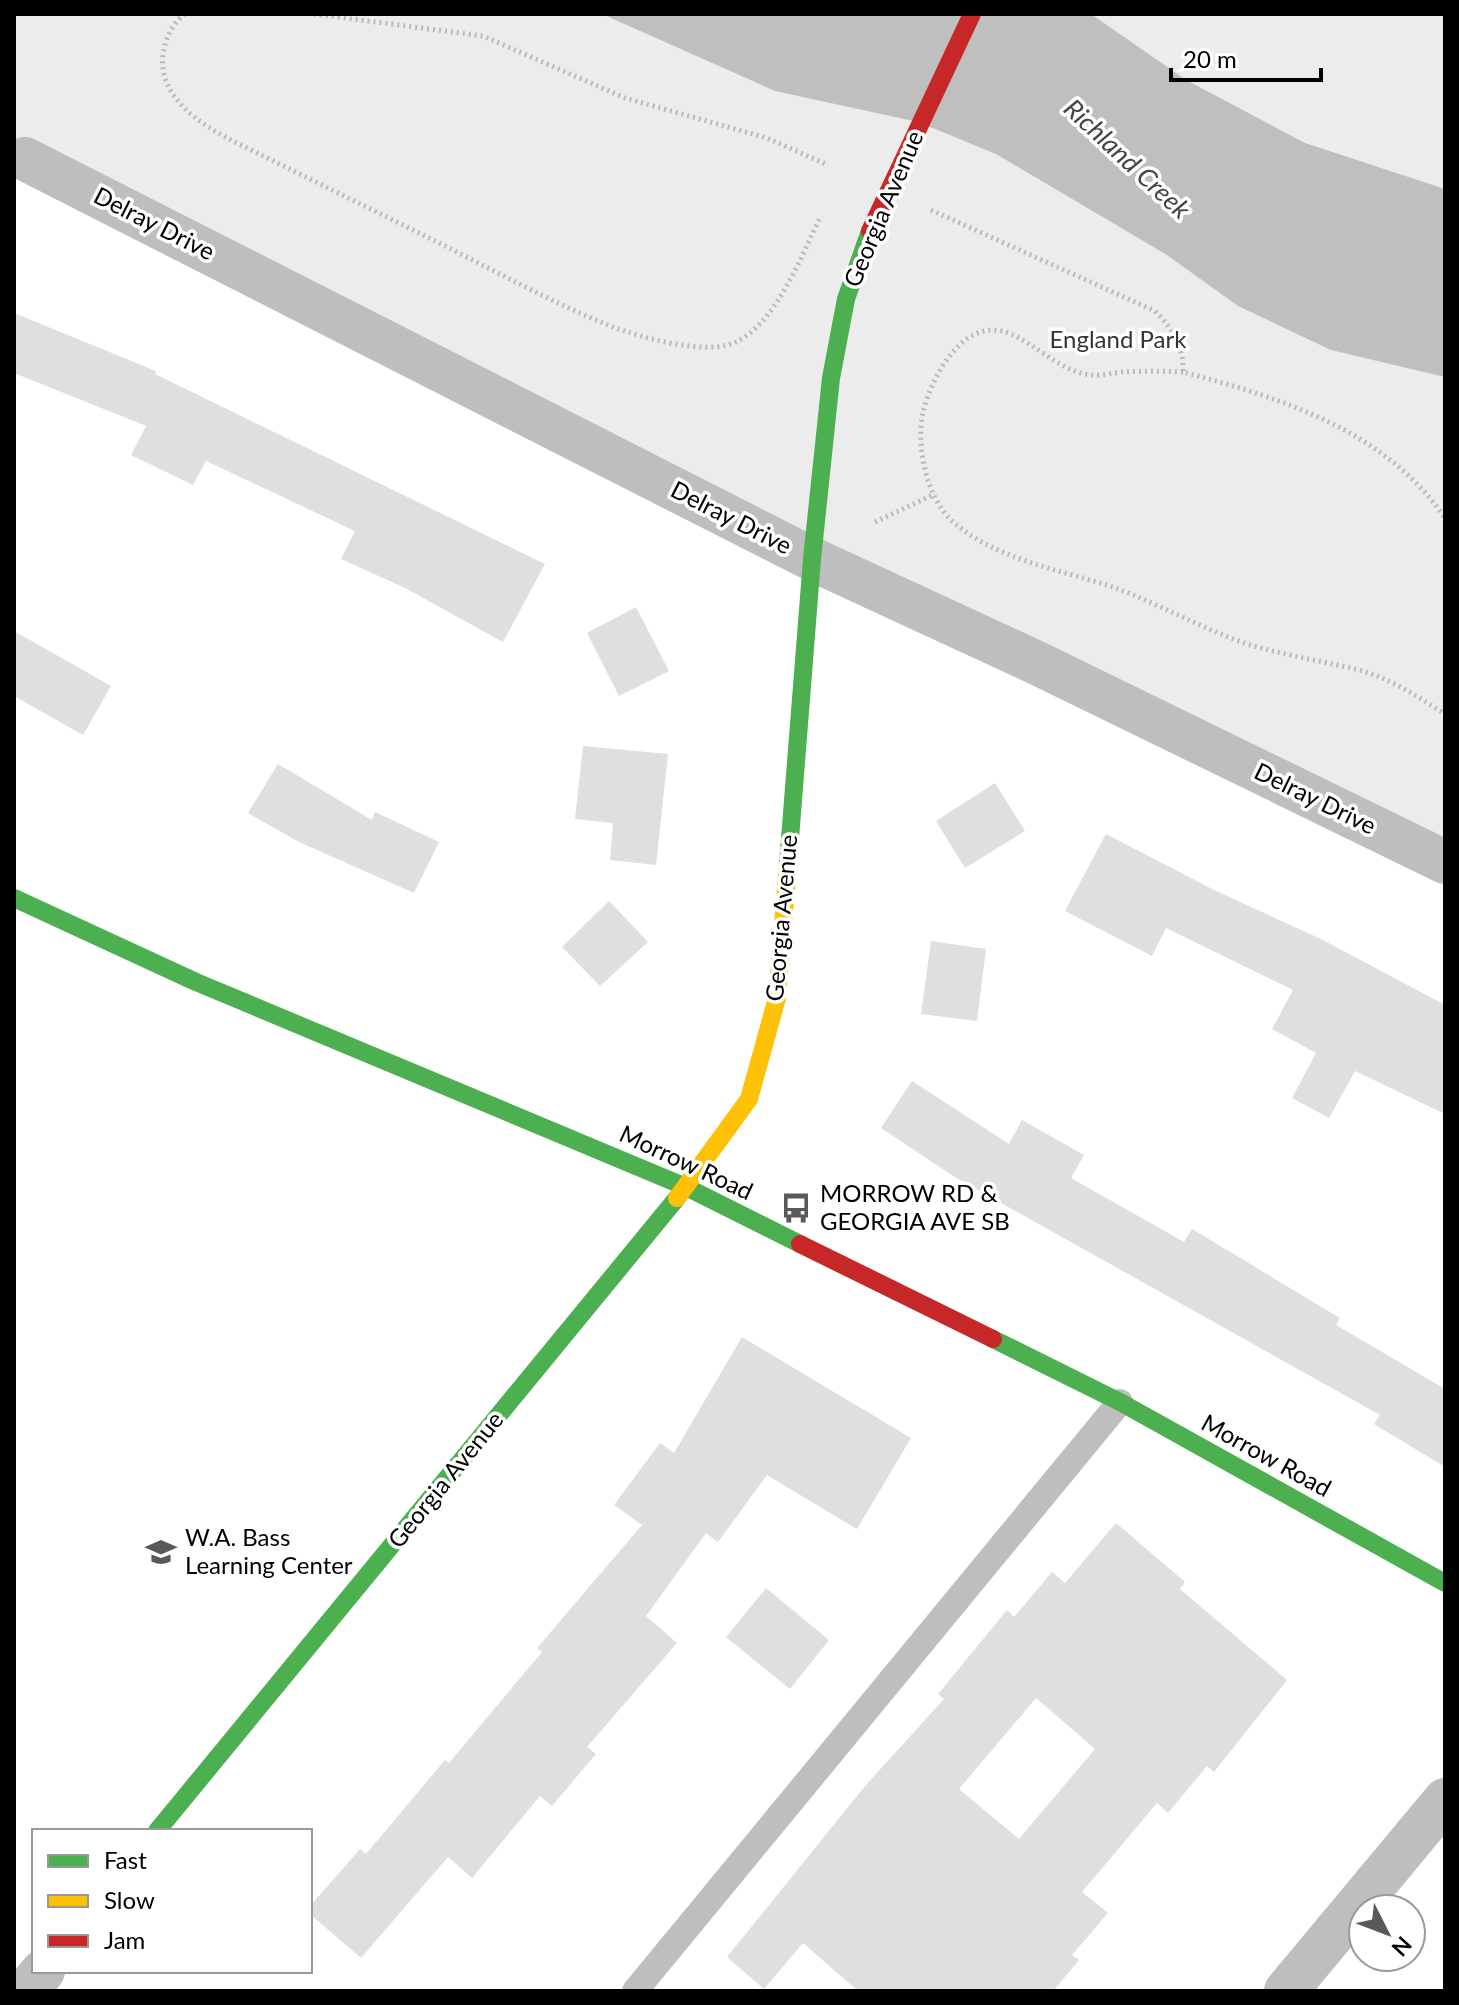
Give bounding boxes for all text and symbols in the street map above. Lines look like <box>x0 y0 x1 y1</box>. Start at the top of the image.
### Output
scale bar <box>1171 32 1321 82</box>
text: 20 m <box>1183 44 1237 73</box>
water label: Richland Creek <box>1058 92 1198 225</box>
street label: Georgia Avenue <box>837 126 929 291</box>
street label: Delray Drive <box>89 180 220 265</box>
park label: England Park <box>1050 324 1187 353</box>
street label: Delray Drive <box>666 474 797 559</box>
street label: Delray Drive <box>1250 756 1381 840</box>
street label: Georgia Avenue <box>759 833 802 1002</box>
street label: Morrow Road <box>615 1118 758 1205</box>
place label: MORROW RD & GEORGIA AVE SB <box>820 1178 1010 1235</box>
bus stop icon: MORROW RD & GEORGIA AVE SB <box>779 1191 813 1225</box>
street label: Georgia Avenue <box>381 1405 509 1553</box>
street label: Morrow Road <box>1197 1407 1337 1502</box>
place label: W.A. Bass Learning Center <box>185 1522 353 1579</box>
school or university icon: W.A. Bass Learning Center <box>144 1535 178 1569</box>
legend <box>32 1829 312 1973</box>
text: Fast <box>104 1845 147 1874</box>
text: Slow <box>104 1885 155 1914</box>
north arrow <box>1347 1893 1427 1973</box>
text: Jam <box>104 1925 145 1954</box>
text: N <box>1387 1931 1418 1962</box>

